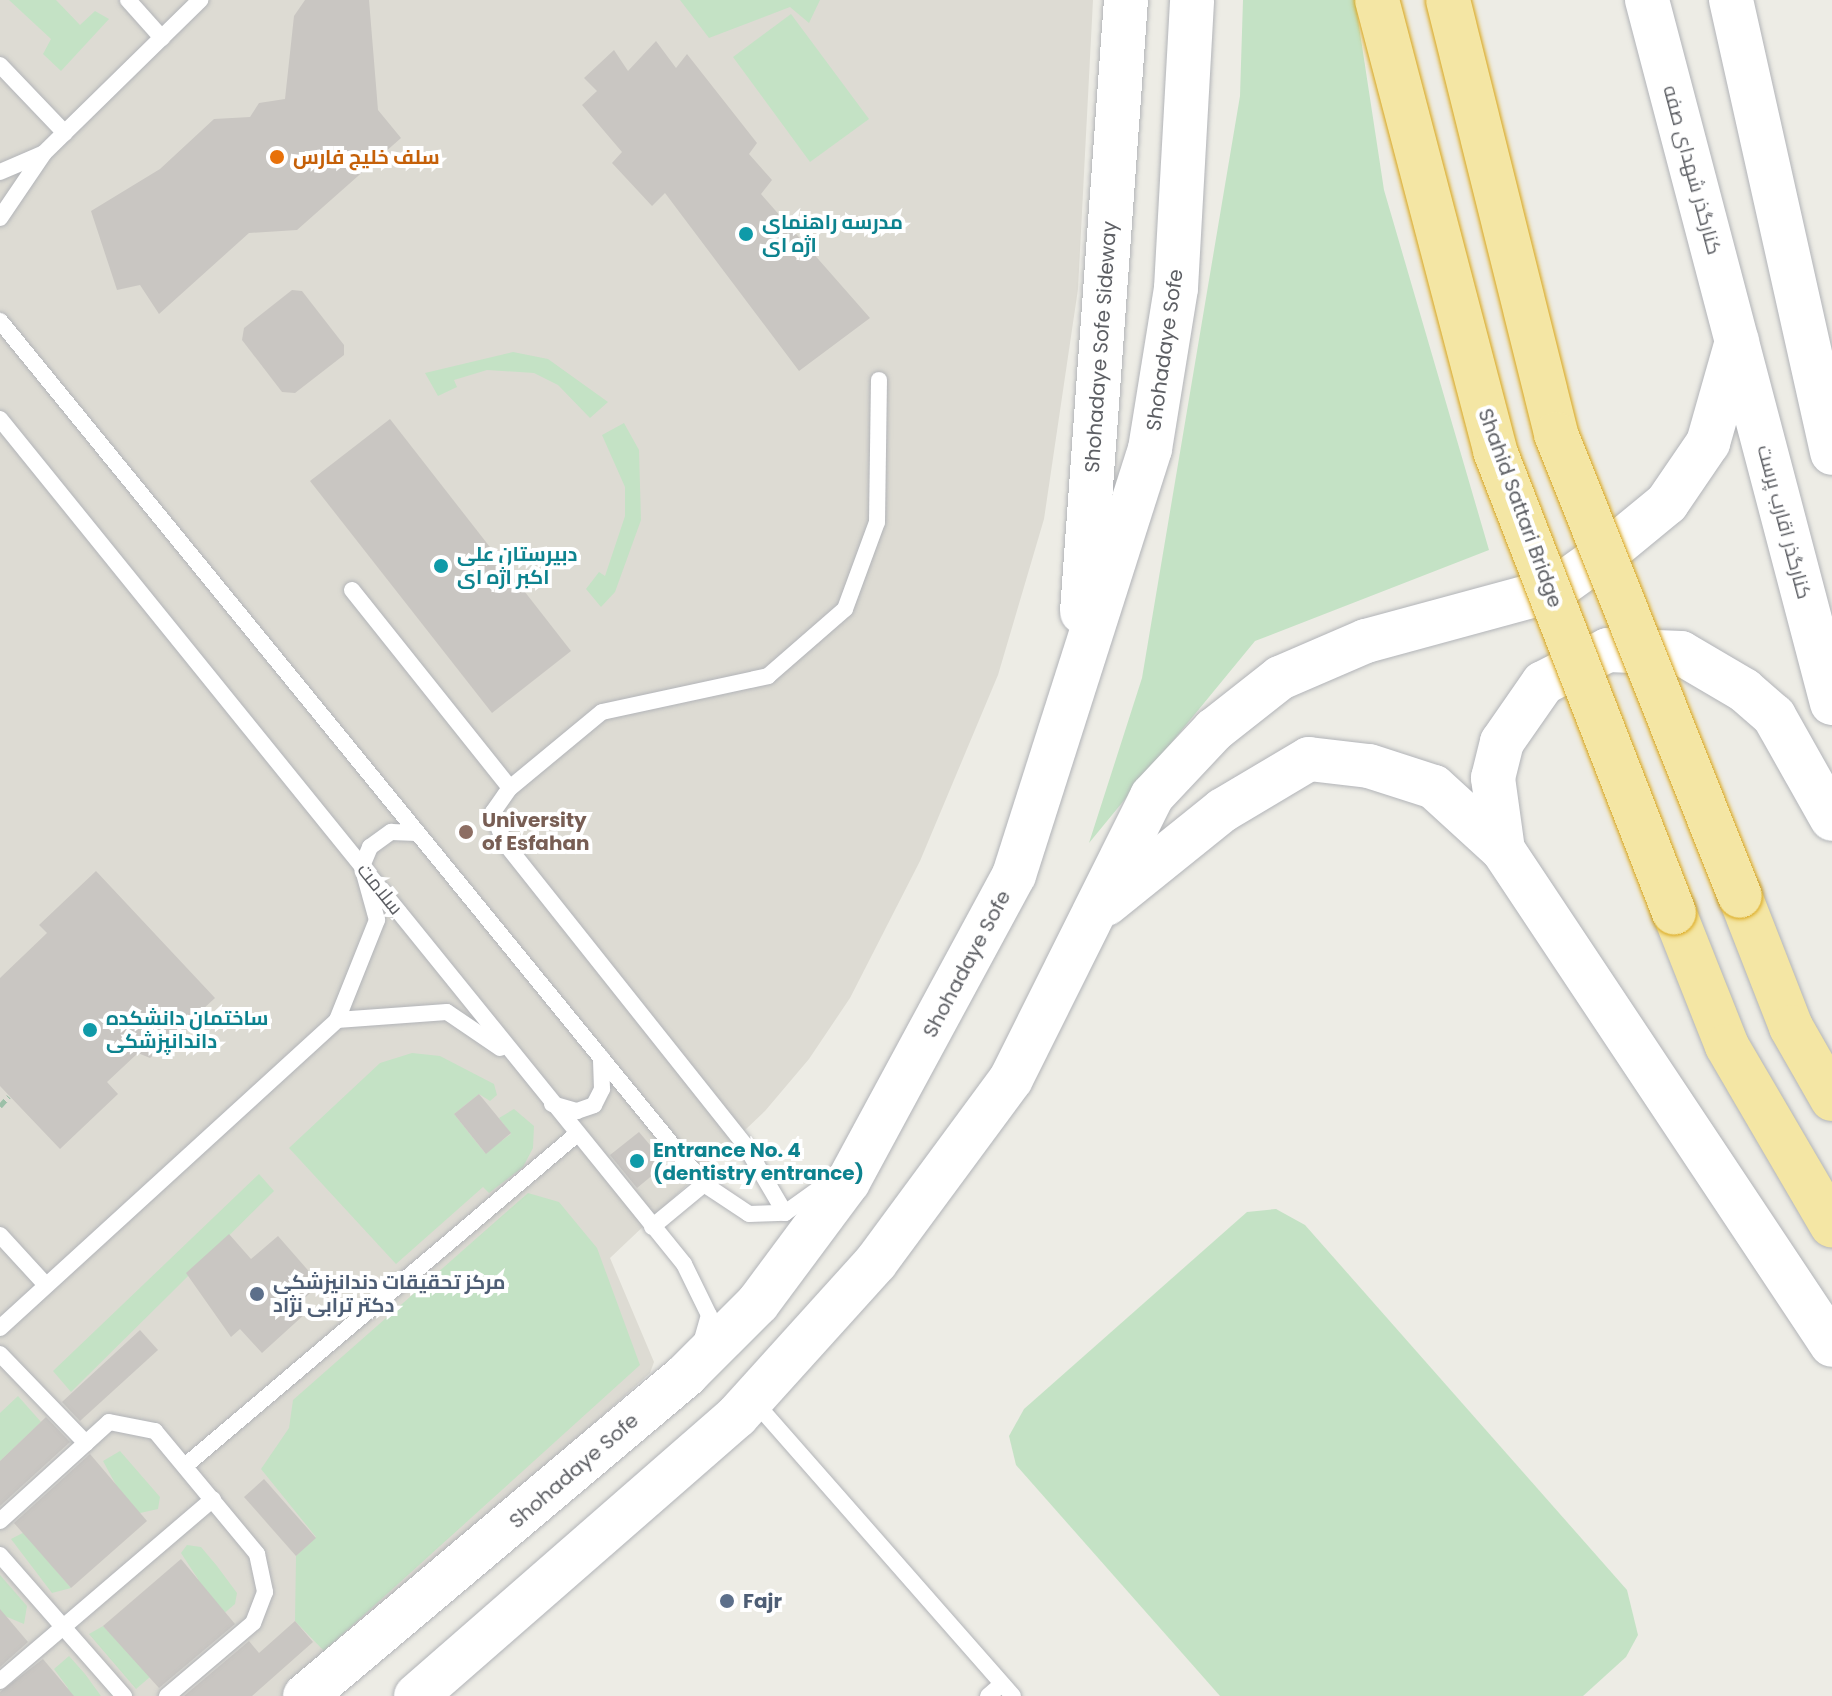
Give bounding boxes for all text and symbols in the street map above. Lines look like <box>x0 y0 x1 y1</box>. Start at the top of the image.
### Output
street label: کنارگذر شهدای صفه <box>1658 83 1726 257</box>
place label: سلف خلیج فارس <box>293 145 440 169</box>
marker: سلف خلیج فارس <box>268 148 286 166</box>
place label: مدرسه راهنمای اژه ای <box>762 210 903 257</box>
street label: Shohadaye Sofe Sideway <box>1080 220 1122 474</box>
marker: مدرسه راهنمای اژه ای <box>737 225 755 243</box>
street label: Shohadaye Sofe <box>1142 268 1188 432</box>
street label: Shahid Sattari Bridge <box>1473 405 1567 611</box>
street label: کنارگذر اقارب پرست <box>1752 442 1816 602</box>
place label: دبیرستان علی اکبر اژه ای <box>457 542 577 589</box>
marker: دبیرستان علی اکبر اژه ای <box>432 557 450 575</box>
place label: University of Esfahan <box>482 808 589 855</box>
marker: University of Esfahan <box>457 823 475 841</box>
street label: سلامت <box>352 858 408 920</box>
street label: Shohadaye Sofe <box>918 886 1016 1042</box>
place label: ساختمان دانشکده داندانپزشکی <box>106 1006 269 1053</box>
marker: ساختمان دانشکده داندانپزشکی <box>81 1021 99 1039</box>
place label: Entrance No. 4 (dentistry entrance) <box>653 1138 864 1185</box>
marker: Entrance No. 4 (dentistry entrance) <box>628 1152 646 1170</box>
place label: مرکز تحقیقات دندانپزشکی دکتر ترابی نژاد <box>273 1270 506 1317</box>
marker: مرکز تحقیقات دندانپزشکی دکتر ترابی نژاد <box>248 1285 266 1303</box>
street label: Shohadaye Sofe <box>505 1408 643 1534</box>
place label: Fajr <box>743 1589 782 1613</box>
marker: Fajr <box>718 1592 736 1610</box>

